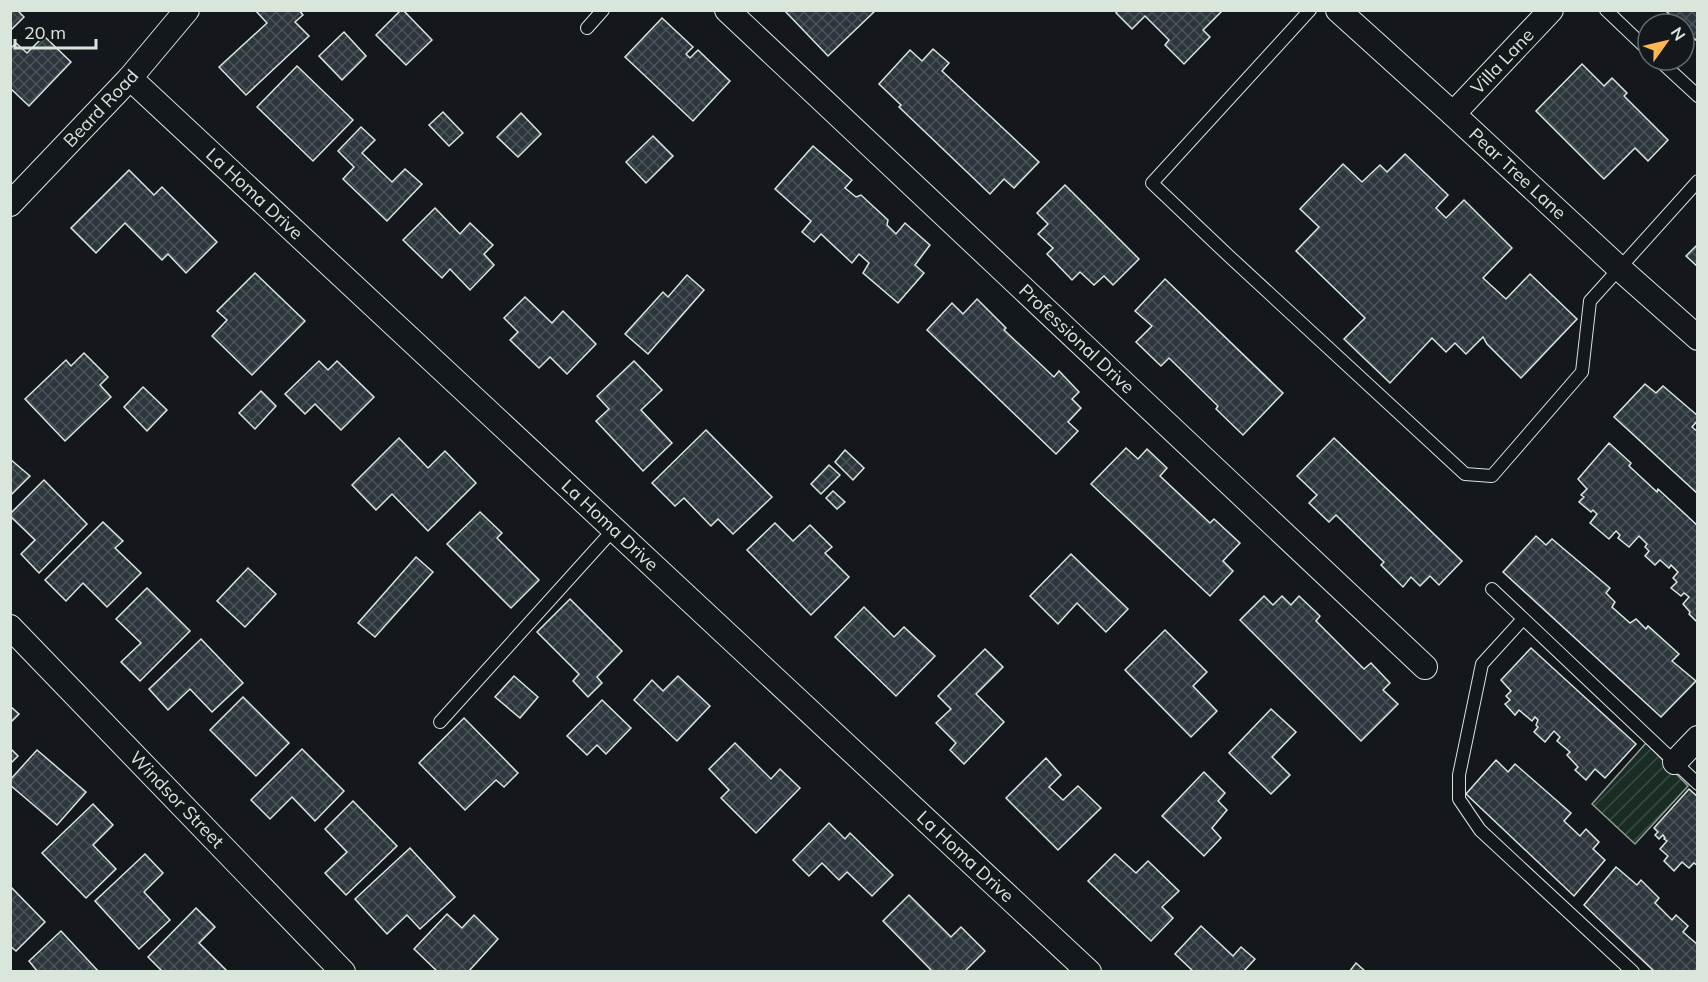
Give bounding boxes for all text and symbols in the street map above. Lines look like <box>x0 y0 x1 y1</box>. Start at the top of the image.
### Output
scale bar <box>15 12 96 50</box>
north arrow <box>1636 12 1696 72</box>
text: 20 m <box>24 21 66 44</box>
text: N <box>1667 23 1690 44</box>
street label: Villa Lane <box>1466 24 1538 99</box>
street label: Beard Road <box>58 65 143 152</box>
street label: Pear Tree Lane <box>1464 123 1571 224</box>
street label: La Homa Drive <box>201 143 308 244</box>
street label: Professional Drive <box>1014 279 1139 398</box>
street label: La Homa Drive <box>557 474 663 576</box>
street label: Windsor Street <box>125 746 229 853</box>
street label: La Homa Drive <box>912 806 1019 907</box>

